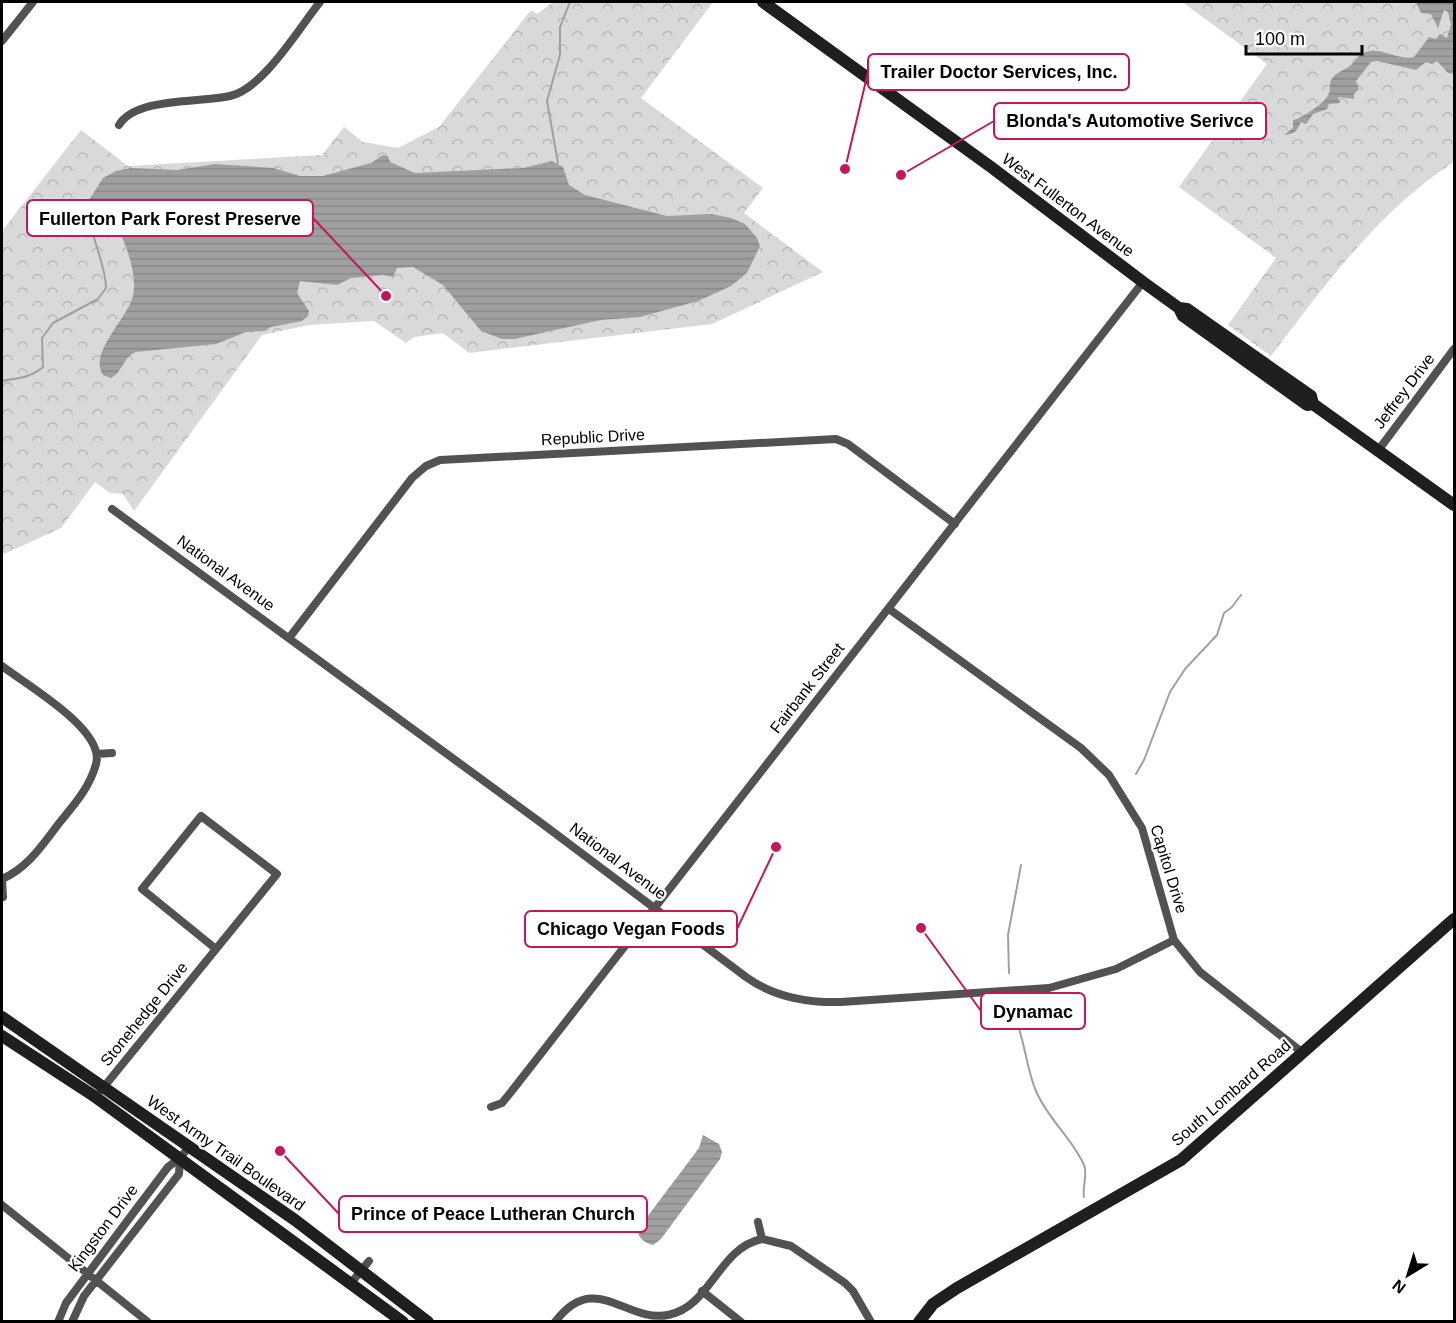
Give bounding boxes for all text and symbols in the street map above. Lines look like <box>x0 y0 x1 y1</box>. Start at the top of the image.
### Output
scale bar <box>1246 18 1362 56</box>
text: 100 m <box>1255 29 1305 49</box>
callout: Trailer Doctor Services, Inc. <box>868 54 1129 90</box>
text: Trailer Doctor Services, Inc. <box>880 62 1118 82</box>
callout: Blonda's Automotive Serivce <box>994 103 1266 139</box>
text: Blonda's Automotive Serivce <box>1006 111 1254 131</box>
street label: West Fullerton Avenue <box>999 150 1137 260</box>
callout: Fullerton Park Forest Preserve <box>27 200 313 236</box>
text: Fullerton Park Forest Preserve <box>39 209 301 229</box>
street label: Jeffrey Drive <box>1370 350 1438 432</box>
street label: Republic Drive <box>541 426 645 448</box>
street label: National Avenue <box>174 532 278 614</box>
street label: Fairbank Street <box>767 639 848 736</box>
street label: National Avenue <box>566 819 670 903</box>
street label: Capitol Drive <box>1147 823 1191 915</box>
callout: Chicago Vegan Foods <box>525 911 737 947</box>
text: Chicago Vegan Foods <box>537 919 725 939</box>
street label: Stonehedge Drive <box>97 959 191 1069</box>
callout: Dynamac <box>981 993 1085 1029</box>
text: Dynamac <box>993 1002 1073 1022</box>
street label: South Lombard Road <box>1168 1037 1294 1149</box>
street label: West Army Trail Boulevard <box>144 1092 308 1214</box>
street label: Kingston Drive <box>65 1181 141 1275</box>
callout: Prince of Peace Lutheran Church <box>339 1196 647 1232</box>
text: Prince of Peace Lutheran Church <box>351 1204 635 1224</box>
north arrow <box>1378 1245 1438 1305</box>
text: N <box>1389 1276 1409 1297</box>

